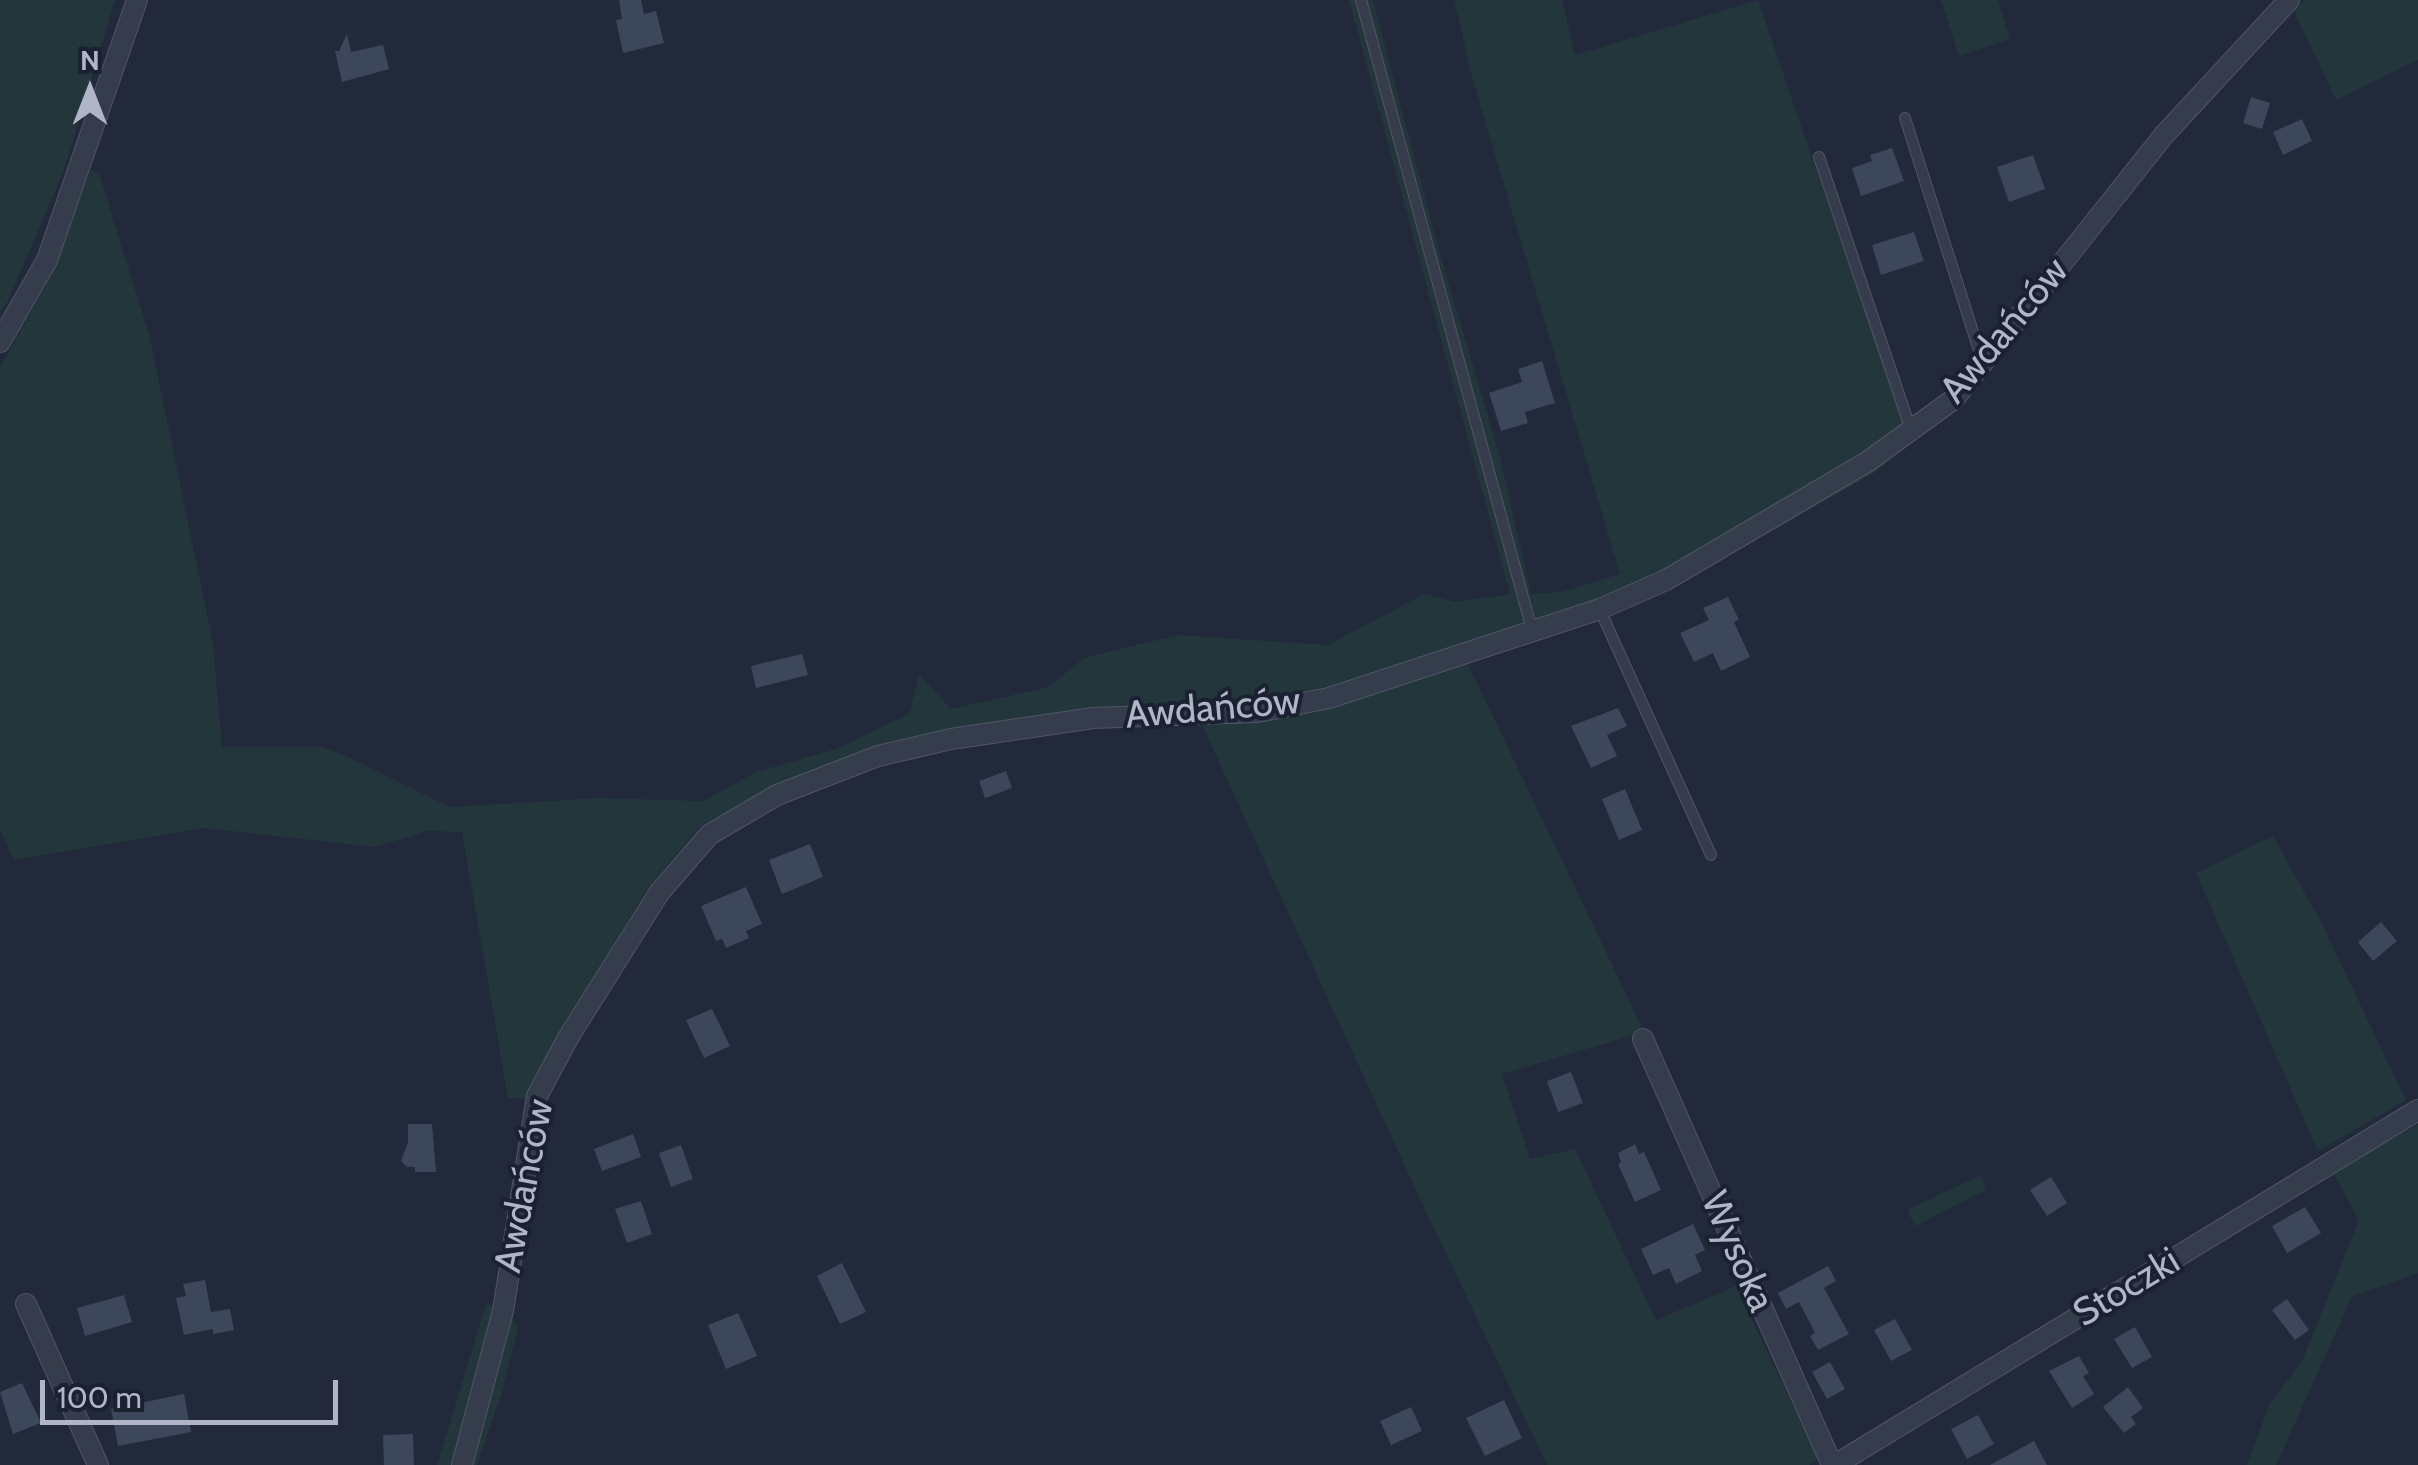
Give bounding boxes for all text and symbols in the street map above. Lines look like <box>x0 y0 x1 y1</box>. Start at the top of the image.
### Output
north arrow <box>40 40 140 140</box>
text: N <box>80 43 100 77</box>
street label: Awdańców <box>1931 249 2079 413</box>
street label: Awdańców <box>1124 679 1302 739</box>
street label: Awdańców <box>486 1096 564 1276</box>
street label: Wysoka <box>1690 1185 1784 1319</box>
street label: Stoczki <box>2066 1239 2188 1337</box>
scale bar <box>45 1360 342 1422</box>
text: 100 m <box>57 1379 142 1416</box>

